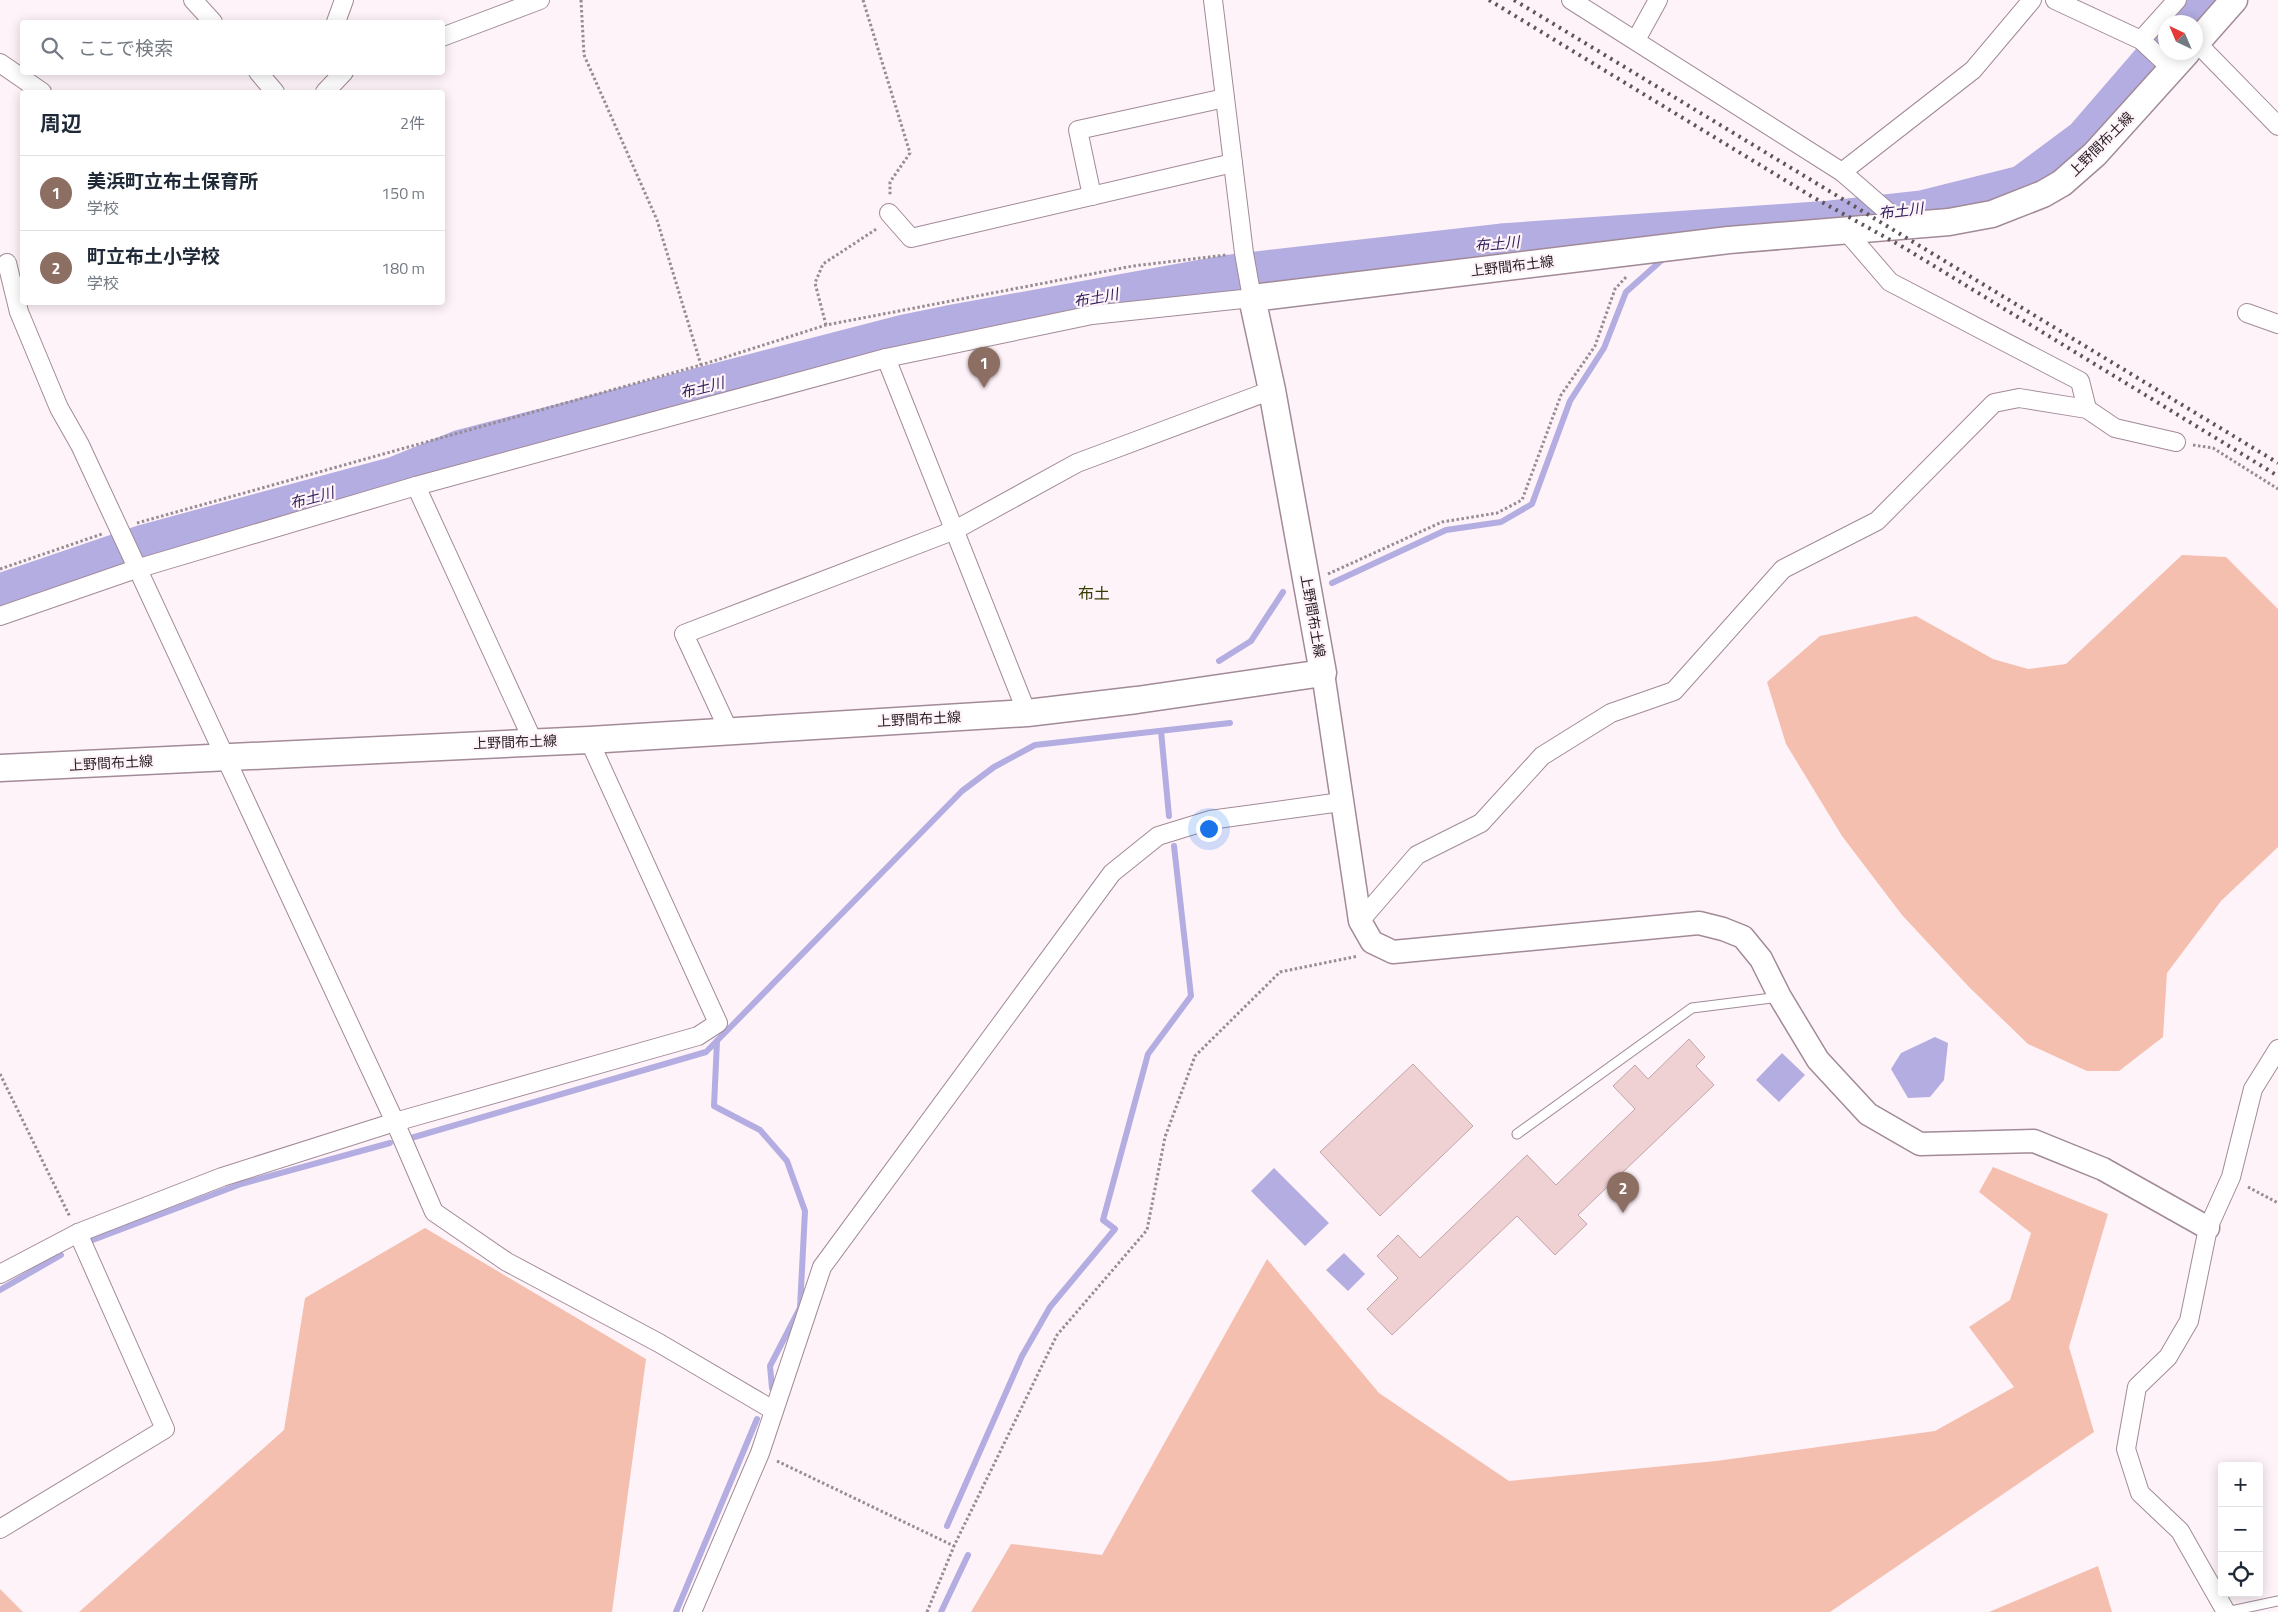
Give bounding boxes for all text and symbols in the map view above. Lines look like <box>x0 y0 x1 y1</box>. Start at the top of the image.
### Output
north arrow <box>2158 15 2203 60</box>
search box <box>20 20 445 75</box>
text: ここで検索 <box>78 33 173 62</box>
icon: search <box>38 34 66 62</box>
text: 周辺 <box>40 107 82 139</box>
street label: 上野間布土線 <box>2064 107 2138 181</box>
text: 2件 <box>400 111 425 135</box>
text: 美浜町立布土保育所 <box>87 166 258 195</box>
text: 1 <box>52 181 60 205</box>
text: 150 m <box>381 181 425 205</box>
text: 学校 <box>87 196 119 220</box>
water label: 布土川 <box>1877 196 1927 225</box>
water label: 布土川 <box>1474 230 1522 257</box>
text: 町立布土小学校 <box>87 241 220 270</box>
street label: 上野間布土線 <box>1469 250 1555 281</box>
text: 2 <box>52 256 60 280</box>
text: 180 m <box>381 256 425 280</box>
text: 学校 <box>87 271 119 295</box>
water label: 布土川 <box>1072 282 1122 313</box>
pin: 1 <box>968 347 1000 388</box>
water label: 布土川 <box>677 370 728 404</box>
water label: 布土川 <box>287 480 339 514</box>
street label: 上野間布土線 <box>1296 573 1331 659</box>
district label: 布土 <box>1078 581 1110 605</box>
street label: 上野間布土線 <box>876 706 961 731</box>
street label: 上野間布土線 <box>473 730 557 753</box>
street label: 上野間布土線 <box>68 750 153 775</box>
your location <box>1196 816 1222 842</box>
pin: 2 <box>1607 1172 1639 1213</box>
map controls <box>2218 1462 2263 1597</box>
button: + <box>2218 1462 2263 1507</box>
button: − <box>2218 1507 2263 1552</box>
button: locate <box>2218 1552 2263 1597</box>

